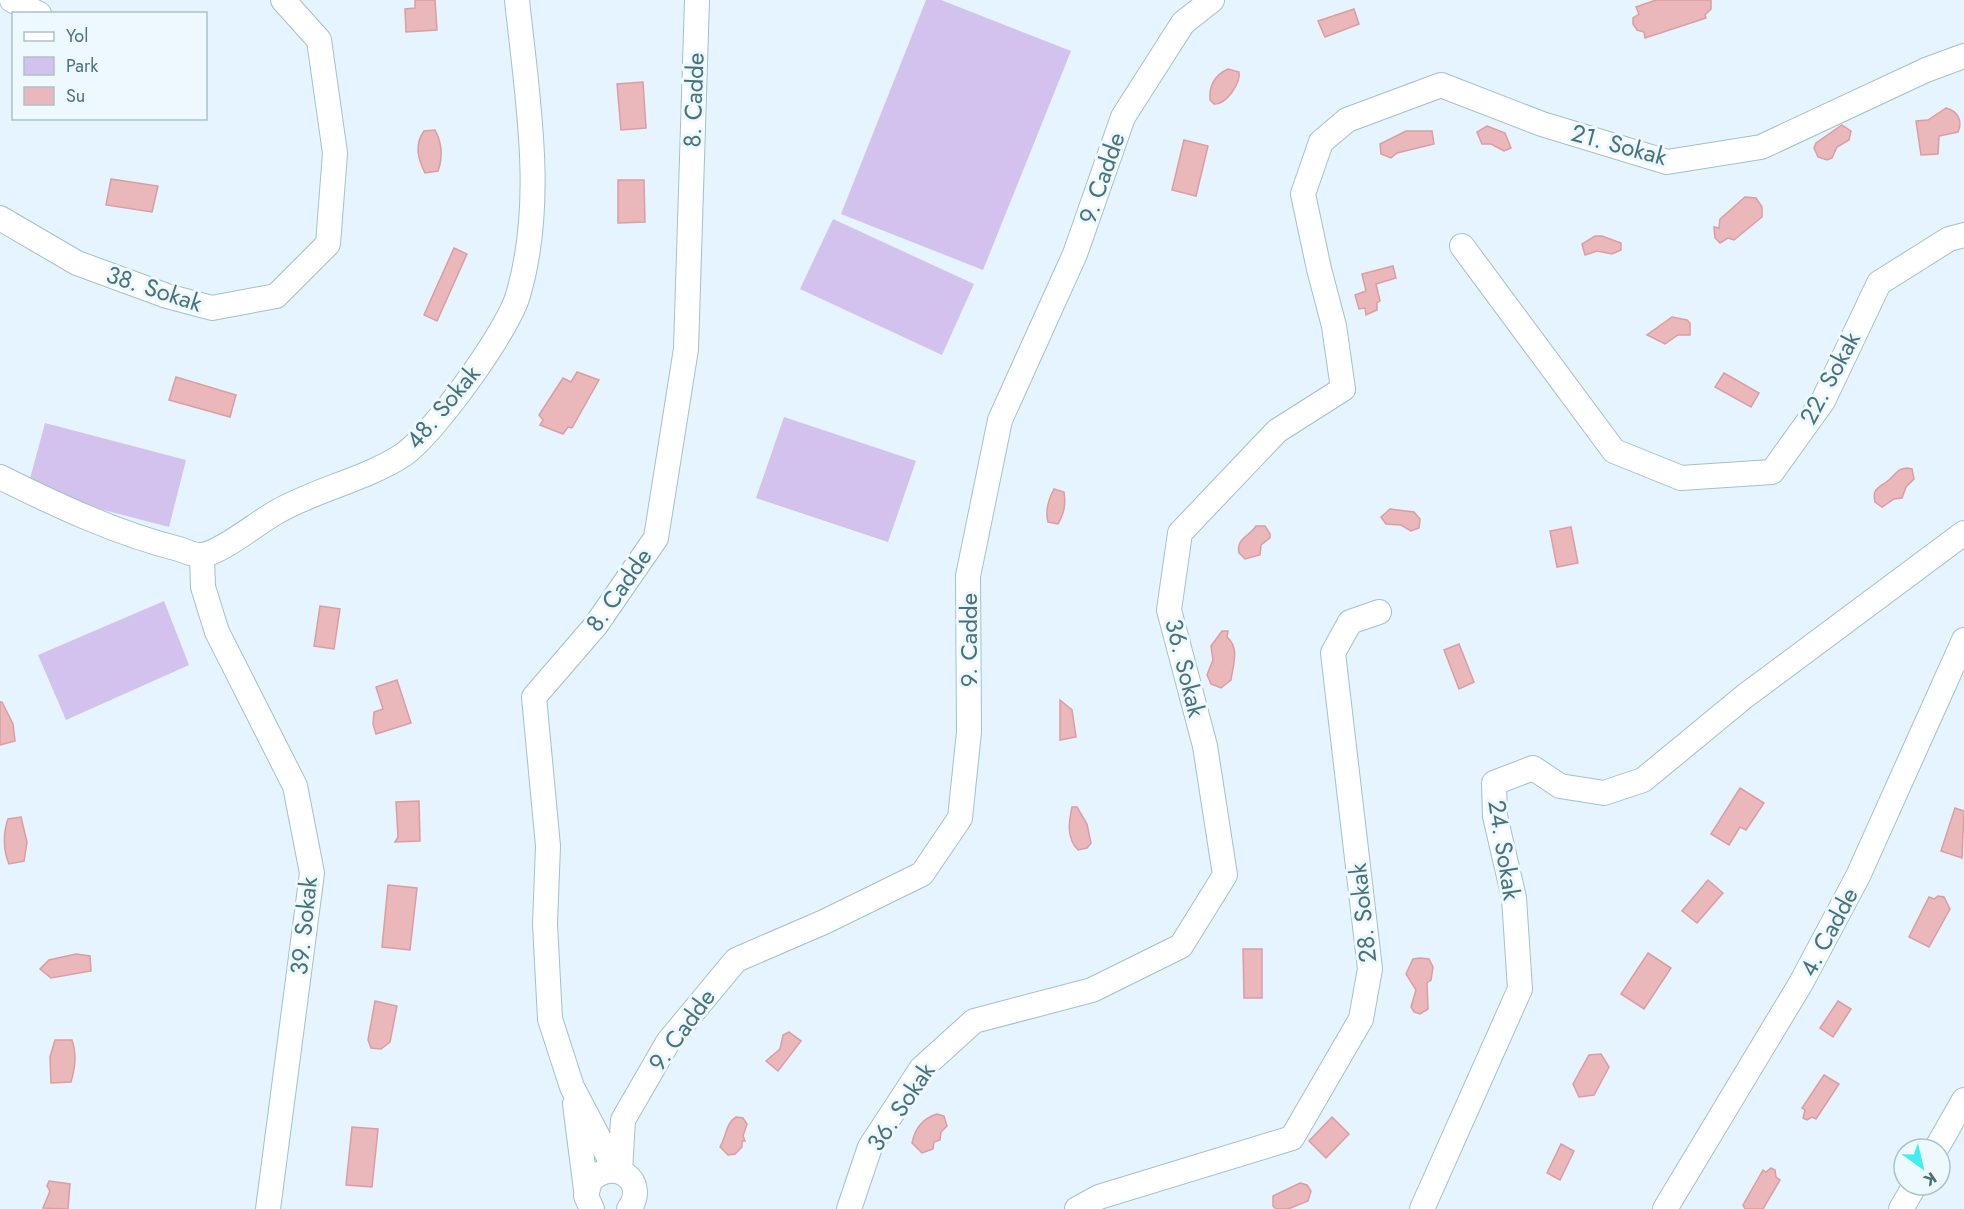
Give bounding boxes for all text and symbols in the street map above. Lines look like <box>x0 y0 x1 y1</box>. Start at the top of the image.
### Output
legend <box>12 12 207 120</box>
text: Yol <box>66 23 88 49</box>
street label: 8. Cadde <box>674 52 713 148</box>
text: Park <box>66 53 98 79</box>
text: Su <box>66 83 85 109</box>
street label: 21. Sokak <box>1567 115 1671 174</box>
street label: 9. Cadde <box>1070 128 1133 228</box>
street label: 38. Sokak <box>102 257 207 321</box>
street label: 22. Sokak <box>1790 325 1869 430</box>
street label: 48. Sokak <box>397 357 488 456</box>
street label: 8. Cadde <box>577 541 660 639</box>
street label: 9. Cadde <box>951 593 986 687</box>
street label: 36. Sokak <box>1156 615 1215 721</box>
street label: 24. Sokak <box>1479 797 1530 903</box>
street label: 28. Sokak <box>1340 861 1385 964</box>
street label: 39. Sokak <box>281 875 326 977</box>
street label: 4. Cadde <box>1791 881 1867 982</box>
street label: 9. Cadde <box>640 981 723 1078</box>
street label: 36. Sokak <box>858 1055 943 1158</box>
north arrow <box>1892 1137 1952 1197</box>
text: K <box>1918 1166 1941 1192</box>

